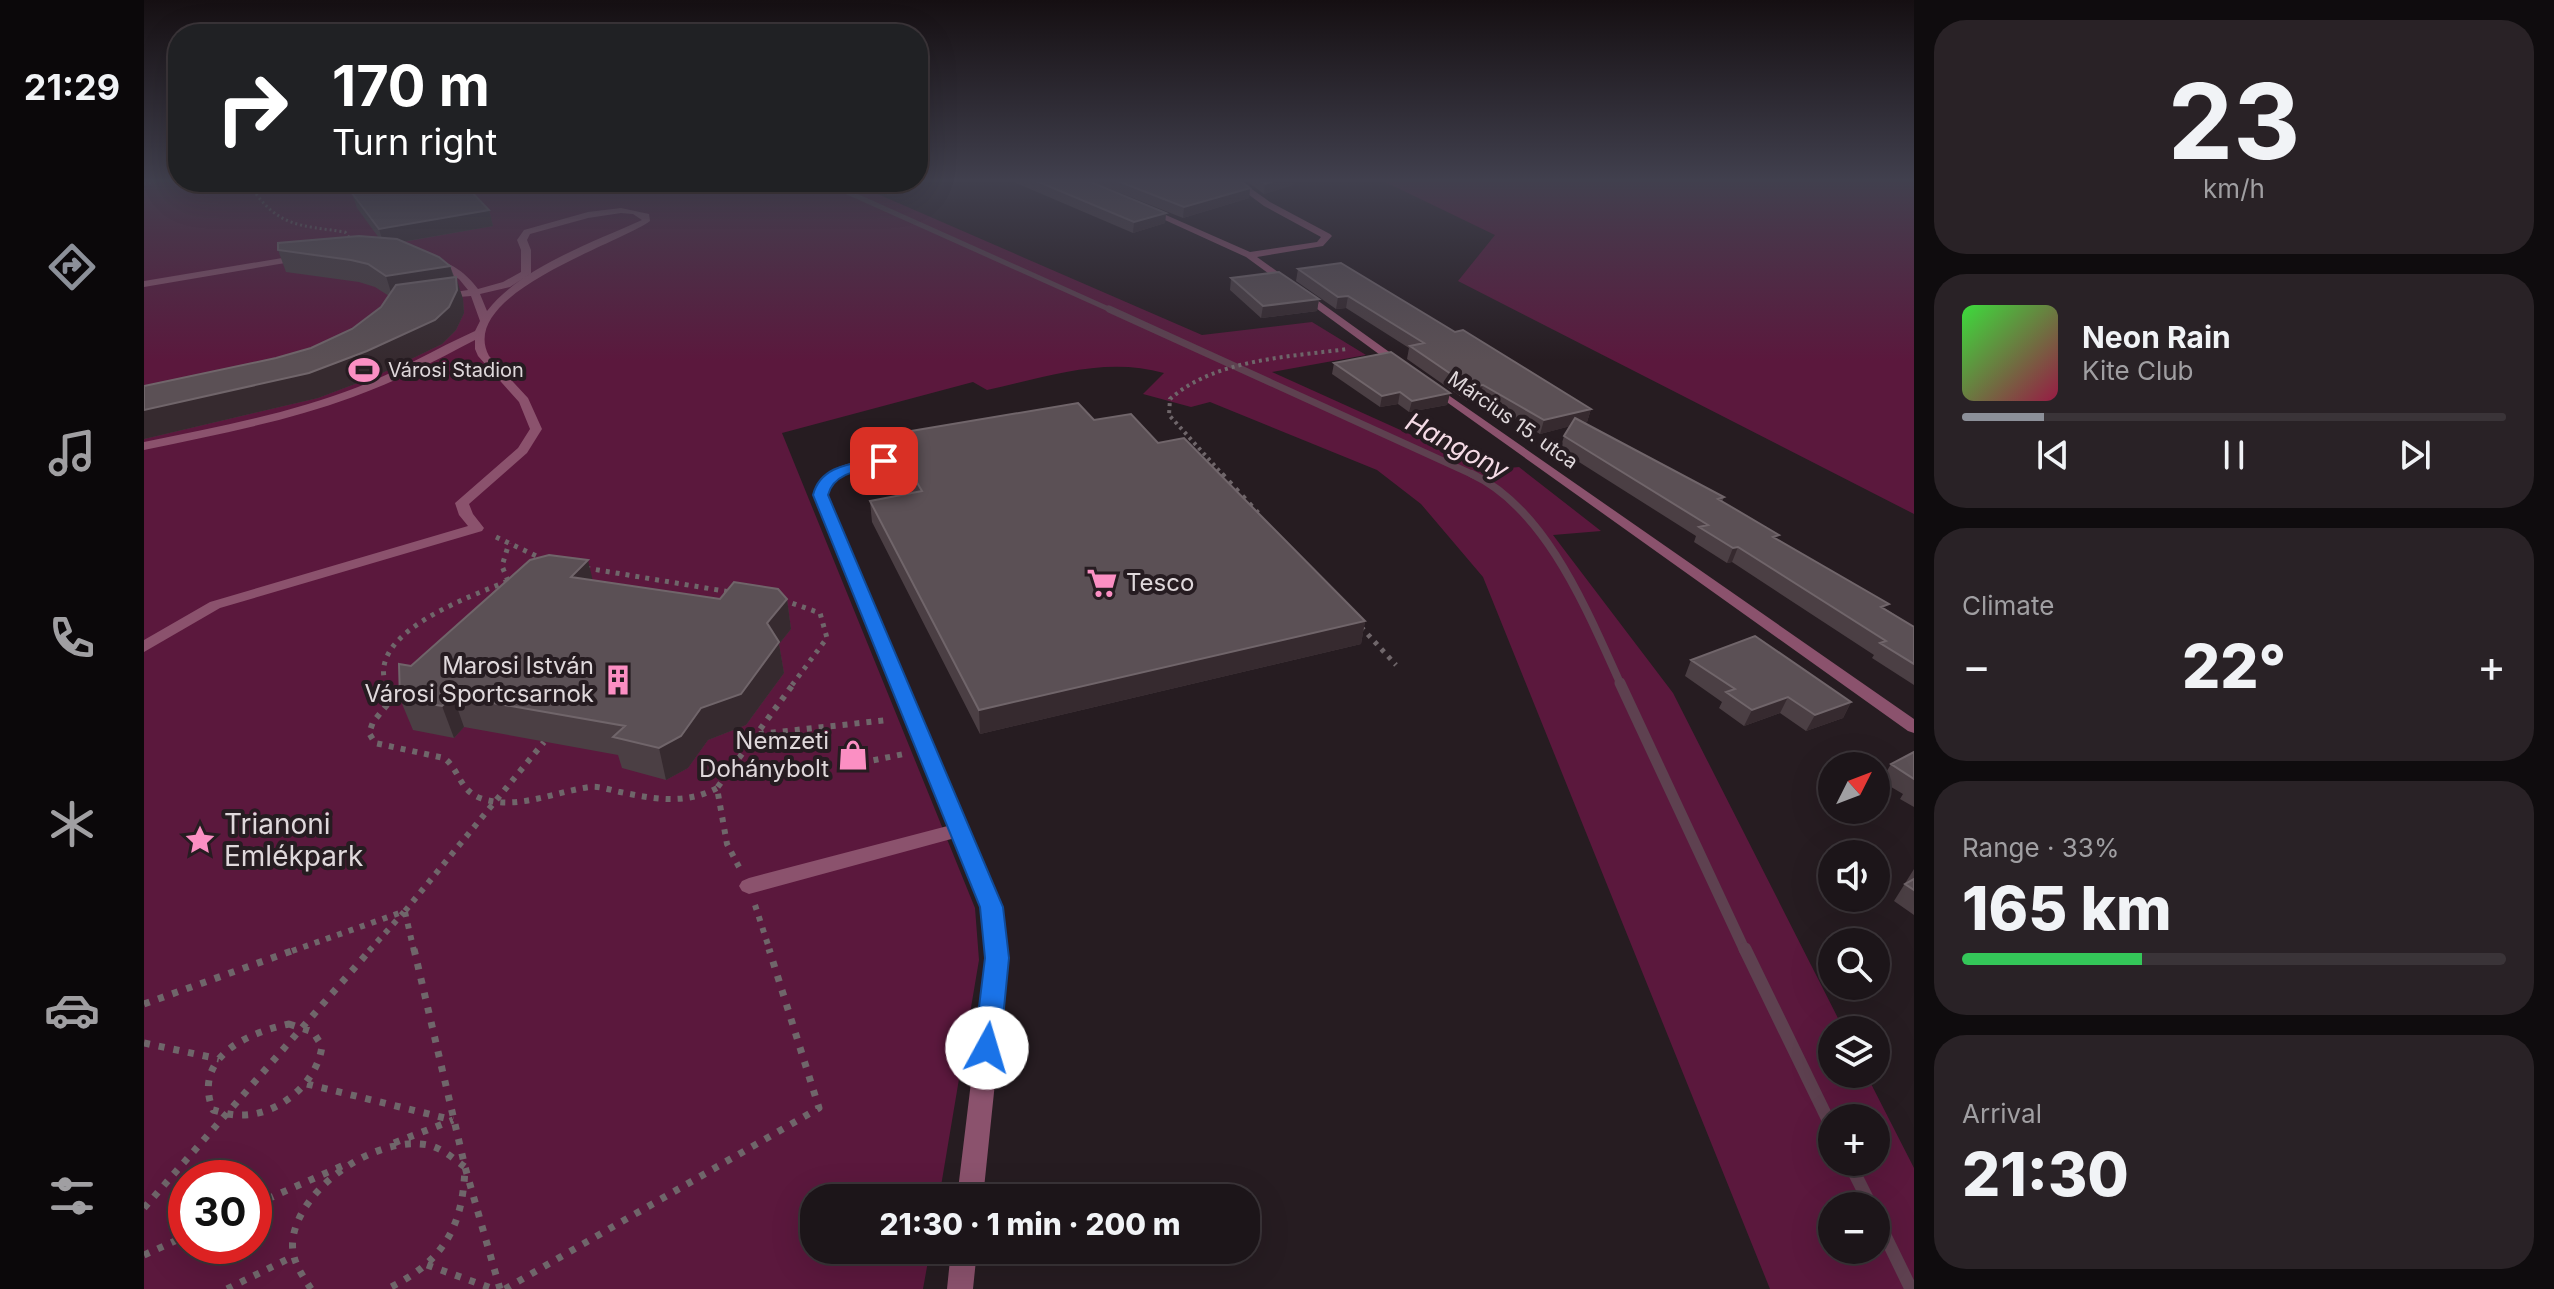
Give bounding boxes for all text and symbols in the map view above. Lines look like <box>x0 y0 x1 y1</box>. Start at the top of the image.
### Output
text: 170 m <box>332 52 490 120</box>
icon: right <box>200 56 304 160</box>
text: 23 <box>2168 58 2300 184</box>
text: 21:29 <box>24 65 120 109</box>
text: Turn right <box>332 120 497 164</box>
text: km/h <box>2203 173 2265 204</box>
icon: directions <box>44 239 100 295</box>
text: Neon Rain <box>2082 319 2231 355</box>
sports icon: Városi Stadion <box>347 353 381 387</box>
text: Kite Club <box>2082 355 2193 386</box>
place label: Városi Stadion <box>388 358 524 382</box>
street label: Március 15. utca <box>1443 366 1583 474</box>
water label: Hangony <box>1401 406 1515 486</box>
icon: music <box>44 425 100 481</box>
pin <box>850 427 918 495</box>
icon: previous <box>2031 433 2075 477</box>
icon: pause <box>2212 433 2256 477</box>
icon: next <box>2393 433 2437 477</box>
icon: arrive <box>862 439 906 483</box>
supermarket icon: Tesco <box>1085 566 1119 600</box>
place label: Tesco <box>1126 568 1194 597</box>
text: Climate <box>1962 590 2054 621</box>
icon: phone <box>44 610 100 666</box>
text: 22° <box>2182 630 2286 702</box>
text: − <box>1962 639 1991 693</box>
text: + <box>2477 639 2506 693</box>
place label: Marosi István Városi Sportcsarnok <box>364 651 594 708</box>
building icon: Marosi István Városi Sportcsarnok <box>601 663 635 697</box>
place label: Nemzeti Dohánybolt <box>699 726 829 783</box>
shop icon: Nemzeti Dohánybolt <box>836 738 870 772</box>
north arrow <box>1818 752 1890 824</box>
map controls <box>1818 752 1890 1264</box>
icon: climate <box>44 796 100 852</box>
place label: Trianoni Emlékpark <box>224 807 363 873</box>
place icon: Trianoni Emlékpark <box>183 823 217 857</box>
text: Range · 33% <box>1962 832 2119 863</box>
button: sound <box>1818 840 1890 912</box>
text: 165 km <box>1962 872 2172 944</box>
button: search <box>1818 928 1890 1000</box>
icon: car <box>44 982 100 1038</box>
position arrow <box>945 1006 1029 1090</box>
button: layers <box>1818 1016 1890 1088</box>
text: Arrival <box>1962 1098 2042 1129</box>
button: + <box>1818 1104 1890 1176</box>
text: 21:30 <box>1962 1138 2129 1210</box>
speed limit sign: 30 <box>168 1160 272 1264</box>
icon: filters <box>44 1168 100 1224</box>
button: − <box>1818 1192 1890 1264</box>
text: 21:30 · 1 min · 200 m <box>879 1206 1181 1242</box>

